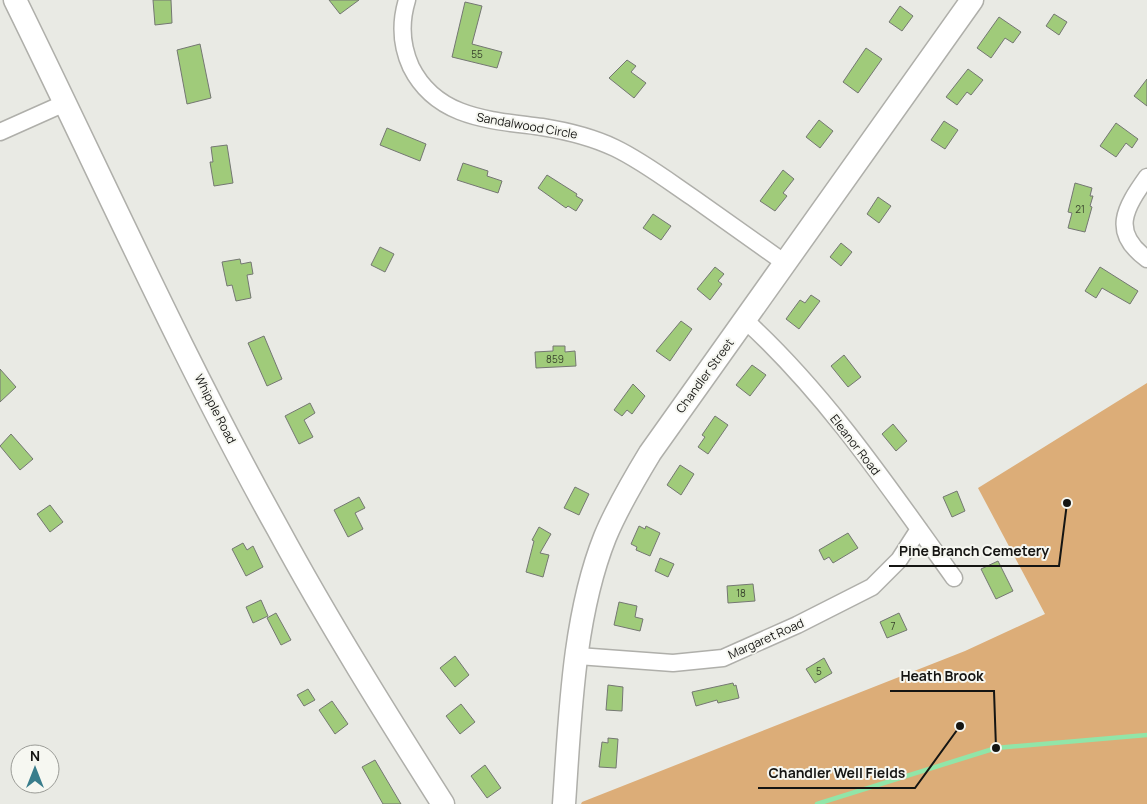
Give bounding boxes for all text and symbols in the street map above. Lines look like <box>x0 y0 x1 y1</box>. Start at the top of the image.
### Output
house number: 55 <box>471 47 483 61</box>
street label: Sandalwood Circle <box>475 108 579 143</box>
house number: 21 <box>1075 202 1085 216</box>
street label: Chandler Street <box>672 335 738 416</box>
house number: 859 <box>546 352 564 366</box>
street label: Whipple Road <box>191 371 240 447</box>
street label: Eleanor Road <box>826 411 884 479</box>
callout: Pine Branch Cemetery <box>889 537 1059 566</box>
text: Pine Branch Cemetery <box>899 541 1049 560</box>
house number: 18 <box>736 586 746 600</box>
street label: Margaret Road <box>725 614 806 663</box>
house number: 7 <box>890 619 896 633</box>
callout: Heath Brook <box>890 662 994 691</box>
house number: 5 <box>816 664 822 678</box>
text: Heath Brook <box>900 666 984 685</box>
north arrow <box>10 744 60 794</box>
text: N <box>30 746 40 765</box>
callout: Chandler Well Fields <box>758 759 915 788</box>
text: Chandler Well Fields <box>769 763 906 782</box>

